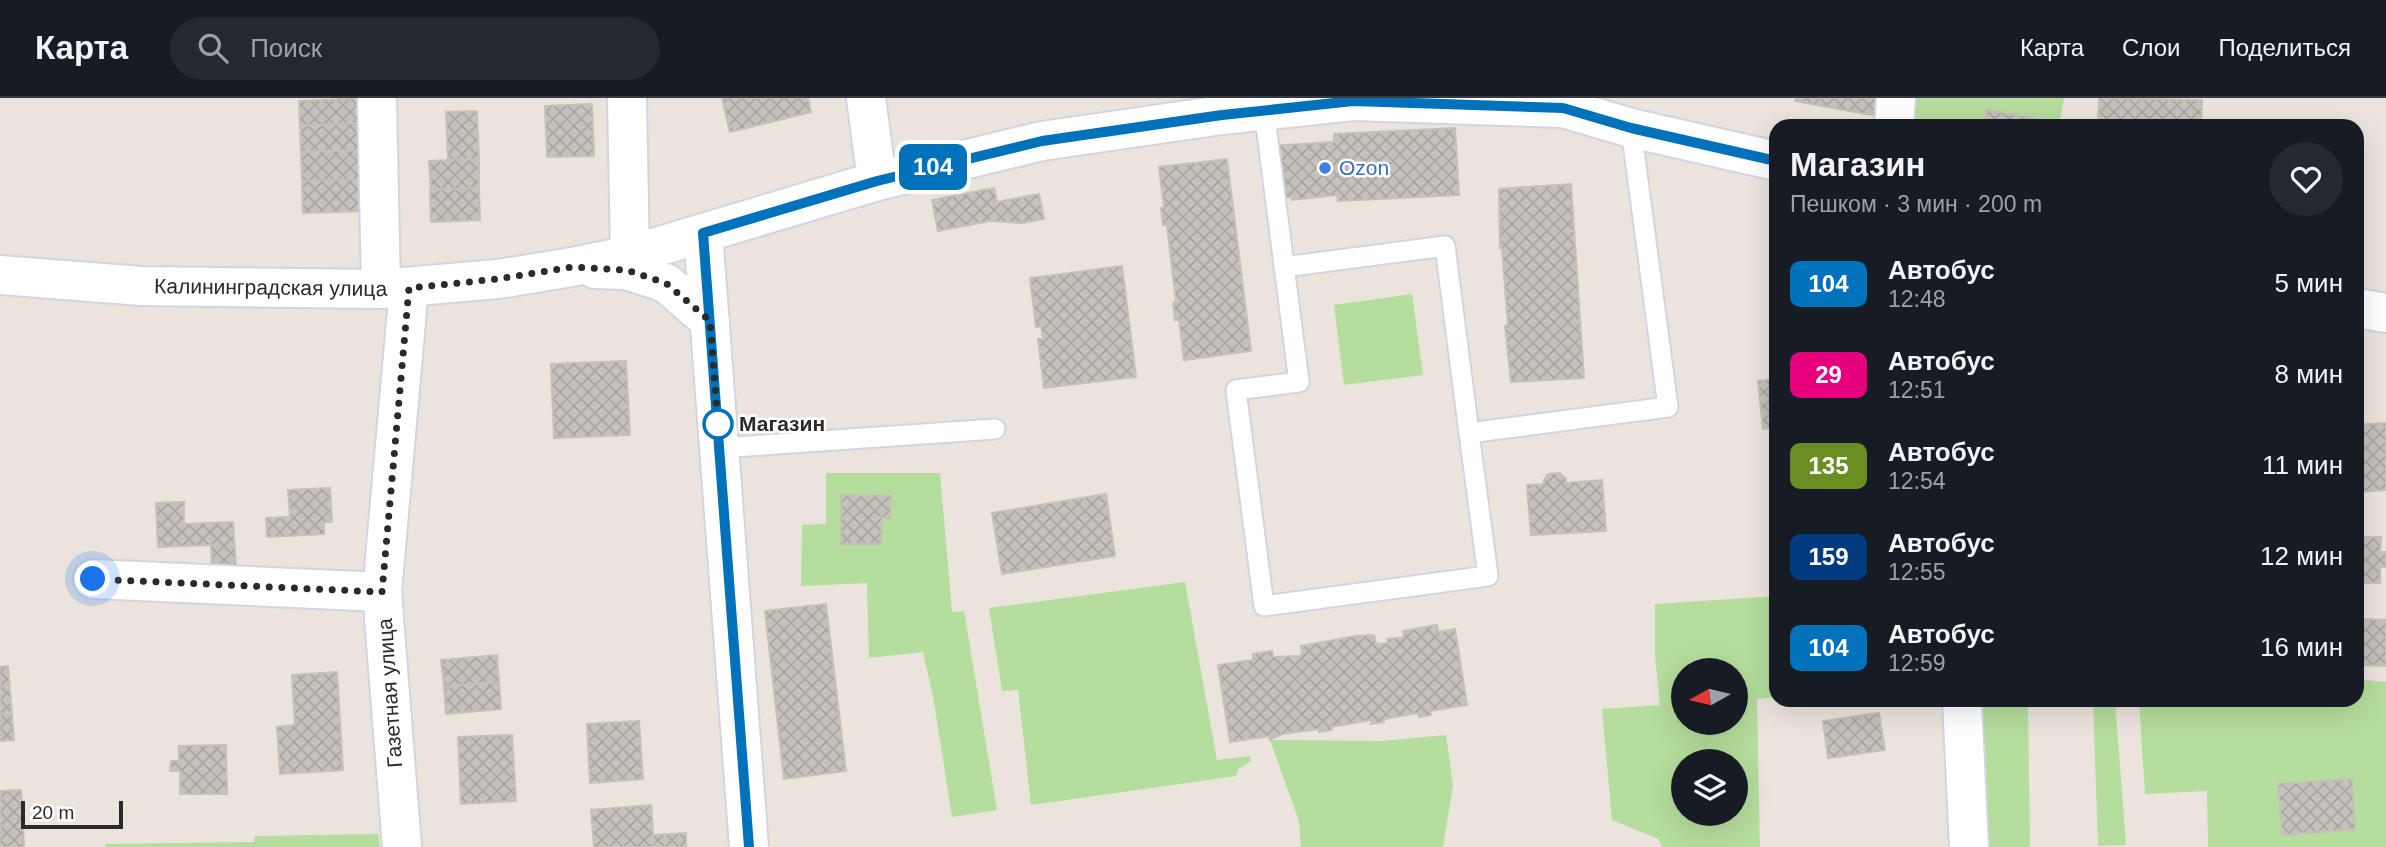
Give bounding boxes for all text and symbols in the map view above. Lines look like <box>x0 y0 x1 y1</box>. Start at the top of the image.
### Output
search box <box>170 17 660 80</box>
text: Карта <box>35 29 128 66</box>
icon: search <box>194 29 232 67</box>
text: Поиск <box>250 33 322 63</box>
text: Карта <box>2020 34 2084 61</box>
text: Слои <box>2122 34 2180 61</box>
text: Поделиться <box>2218 34 2351 61</box>
button: heart <box>2269 142 2343 216</box>
line badge: 104 <box>893 144 973 190</box>
text: Магазин <box>1790 146 1925 183</box>
text: 104 <box>913 153 953 180</box>
place label: Ozon <box>1339 156 1389 179</box>
marker: Ozon <box>1317 160 1333 176</box>
text: Пешком · 3 мин · 200 m <box>1790 191 2042 217</box>
text: Автобус <box>1888 255 1995 285</box>
text: 5 мин <box>2275 268 2343 298</box>
text: 104 <box>1808 270 1849 297</box>
street label: Калининградская улица <box>154 274 388 300</box>
text: 12:48 <box>1888 286 1946 312</box>
text: Автобус <box>1888 346 1995 376</box>
text: 8 мин <box>2275 359 2343 389</box>
text: 29 <box>1815 361 1842 388</box>
text: 12:51 <box>1888 377 1946 403</box>
marker: Магазин <box>703 409 733 439</box>
place label: Магазин <box>739 412 825 435</box>
text: Автобус <box>1888 437 1995 467</box>
text: 11 мин <box>2262 450 2343 480</box>
text: 135 <box>1808 452 1849 479</box>
text: 12:54 <box>1888 468 1946 494</box>
text: Автобус <box>1888 528 1995 558</box>
text: 12 мин <box>2260 541 2343 571</box>
text: 159 <box>1808 543 1849 570</box>
text: 12:55 <box>1888 559 1946 585</box>
your location <box>75 561 110 596</box>
street label: Газетная улица <box>373 617 406 769</box>
text: Автобус <box>1888 619 1995 649</box>
text: 16 мин <box>2260 632 2343 662</box>
text: 104 <box>1808 634 1849 661</box>
text: 12:59 <box>1888 650 1946 676</box>
north arrow <box>1671 658 1748 735</box>
map controls <box>1671 658 1748 826</box>
button: layers <box>1671 749 1748 826</box>
scale bar <box>21 798 122 830</box>
text: 20 m <box>32 802 74 823</box>

